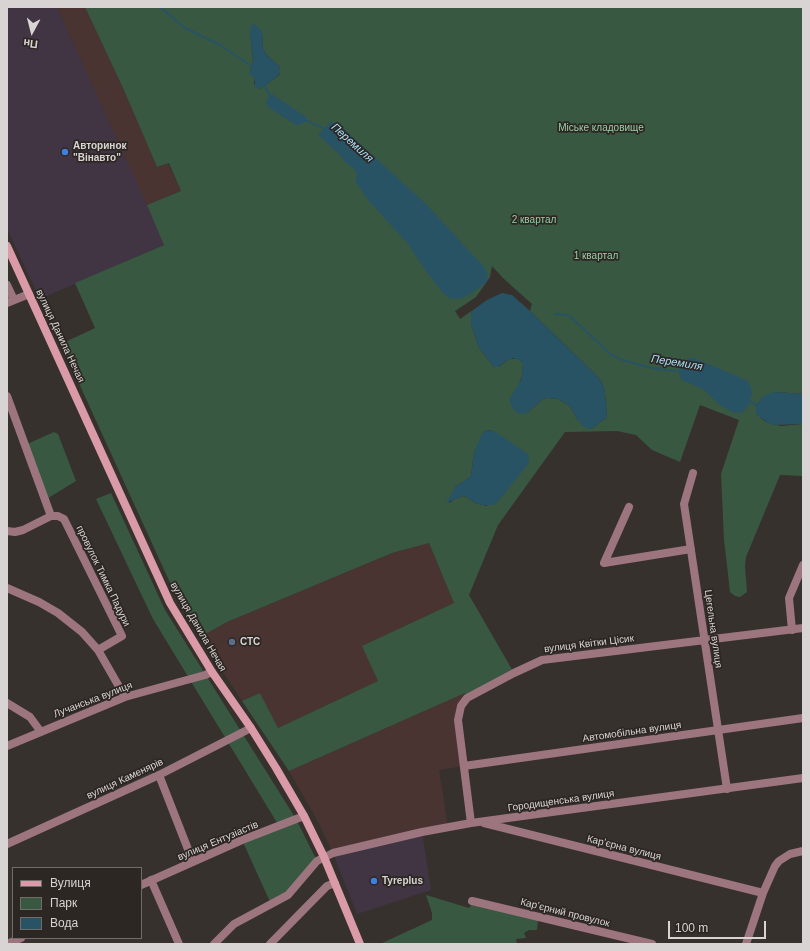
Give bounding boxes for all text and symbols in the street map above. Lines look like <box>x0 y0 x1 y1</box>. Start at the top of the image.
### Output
north arrow <box>12 12 52 52</box>
text: Пн <box>23 37 38 51</box>
water label: Перемиля <box>328 121 376 165</box>
park label: Міське кладовище <box>558 122 644 134</box>
place label: Авторинок "Вінавто" <box>73 140 127 164</box>
marker: Авторинок "Вінавто" <box>60 147 70 157</box>
park label: 2 квартал <box>512 214 556 226</box>
park label: 1 квартал <box>574 250 618 262</box>
street label: вулиця Данила Нечая <box>33 287 87 385</box>
water label: Перемиля <box>650 352 704 374</box>
street label: провулок Тимка Падури <box>73 524 133 628</box>
street label: вулиця Данила Нечая <box>167 580 229 674</box>
street label: Цегельна вулиця <box>702 589 724 669</box>
street label: вулиця Квітки Цісик <box>543 633 635 655</box>
place label: СТС <box>240 636 260 648</box>
marker: СТС <box>227 637 237 647</box>
street label: Лучанська вулиця <box>52 679 134 721</box>
street label: Автомобільна вулиця <box>582 719 682 745</box>
street label: вулиця Каменярів <box>85 756 165 802</box>
street label: Городищенська вулиця <box>507 788 615 814</box>
street label: вулиця Ентузіастів <box>176 819 260 863</box>
street label: Карʼєрна вулиця <box>586 833 662 863</box>
legend <box>12 867 142 939</box>
place label: Tyreplus <box>382 875 423 887</box>
text: Вулиця <box>50 876 91 890</box>
marker: Tyreplus <box>369 876 379 886</box>
text: Парк <box>50 896 77 910</box>
street label: Карʼєрний провулок <box>519 896 611 930</box>
scale bar <box>670 913 768 939</box>
text: Вода <box>50 916 78 930</box>
text: 100 m <box>675 921 708 935</box>

